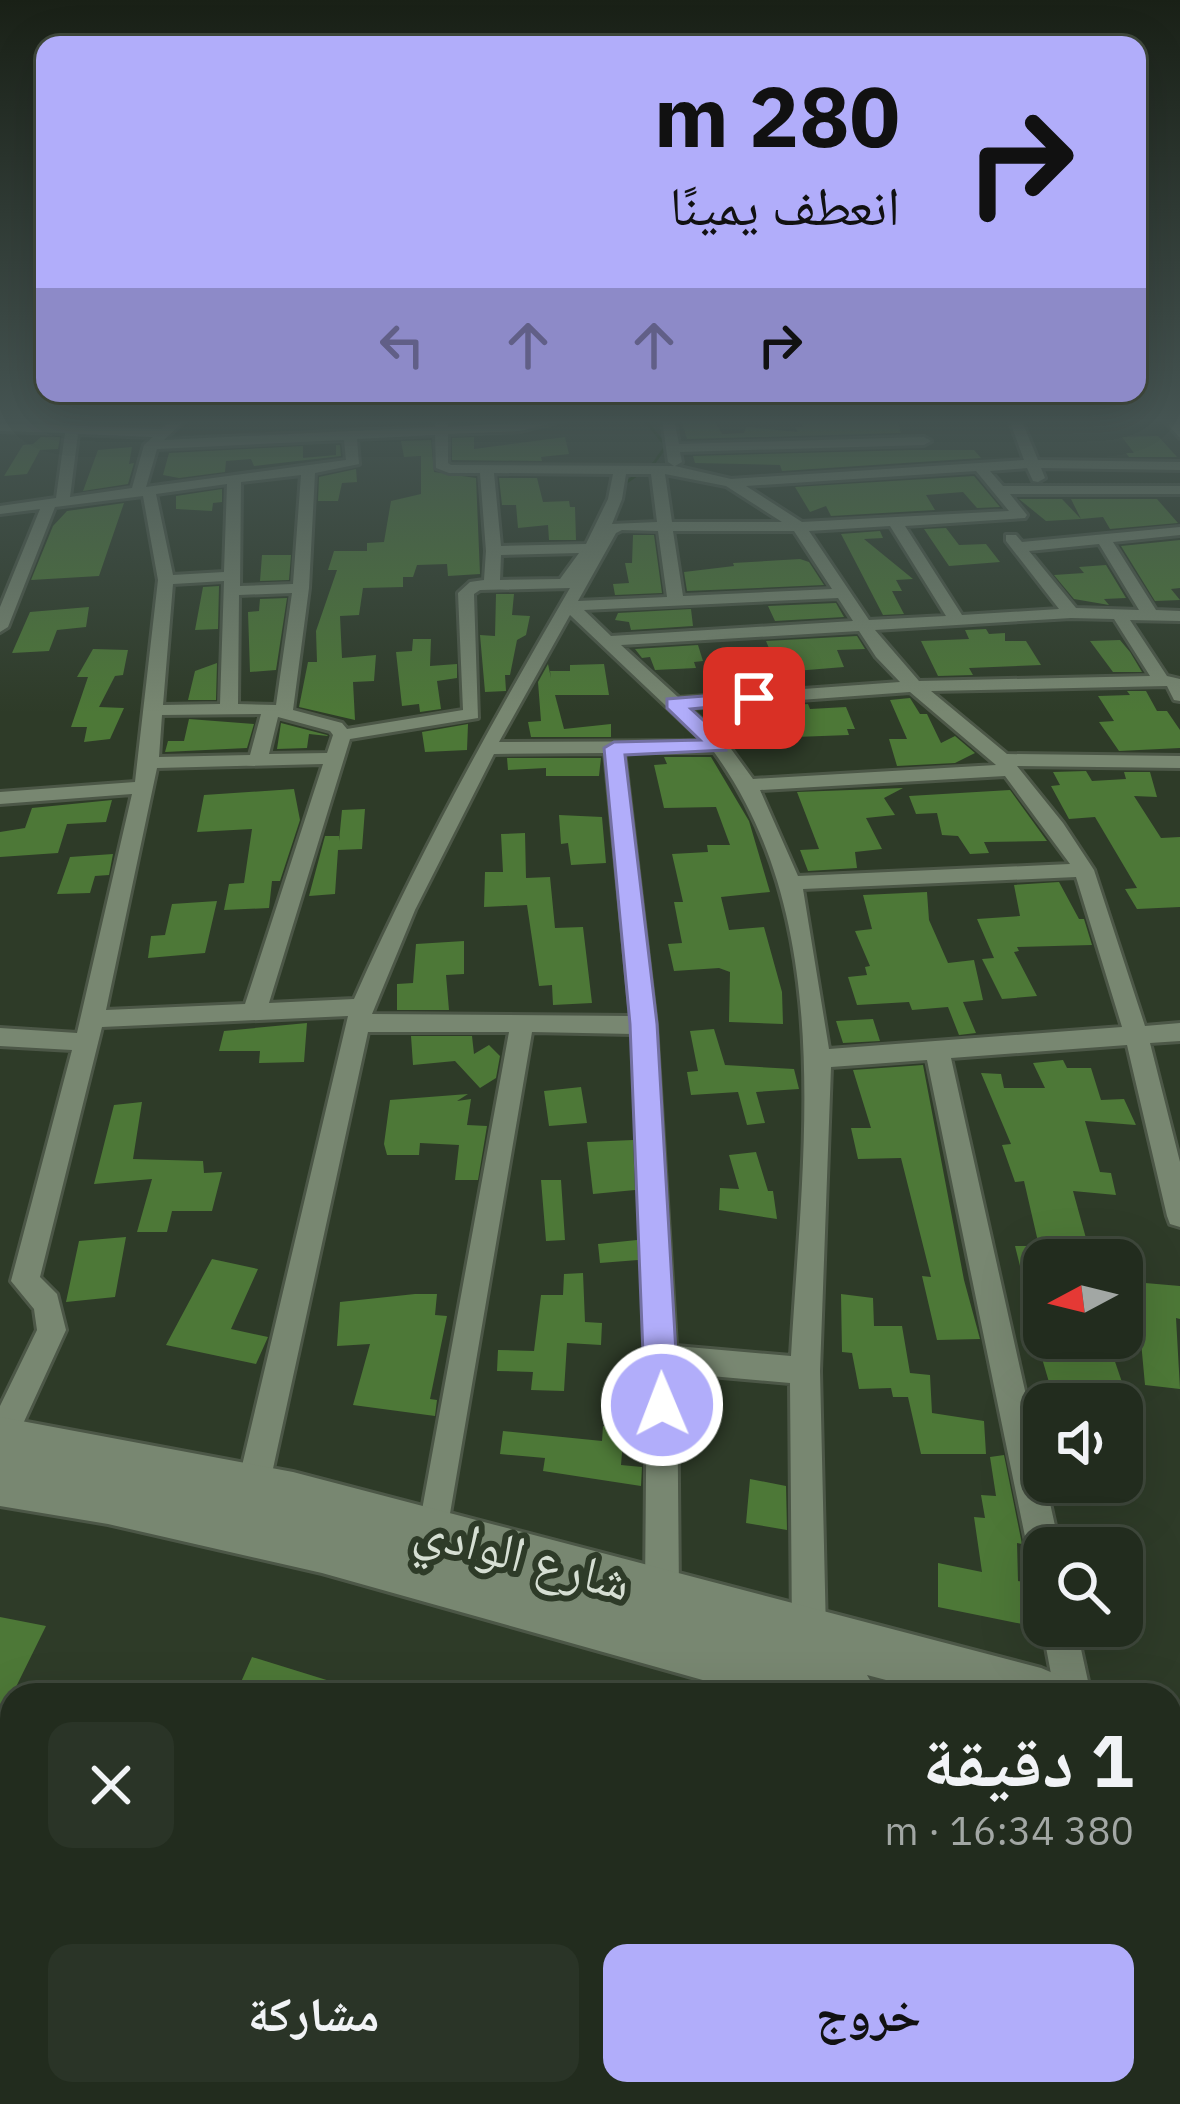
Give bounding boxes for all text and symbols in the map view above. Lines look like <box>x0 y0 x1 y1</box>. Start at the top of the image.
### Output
text: 280 m <box>654 61 900 170</box>
icon: right <box>942 84 1098 240</box>
text: انعطف يمينًا <box>669 170 900 240</box>
icon: left <box>369 312 435 378</box>
icon: ahead <box>495 312 561 378</box>
icon: ahead <box>621 312 687 378</box>
icon: right <box>747 312 813 378</box>
pin <box>703 647 805 749</box>
icon: arrive <box>721 665 787 731</box>
north arrow <box>1023 1239 1143 1359</box>
map controls <box>1023 1239 1143 1647</box>
position arrow <box>599 1342 725 1468</box>
button: sound <box>1023 1383 1143 1503</box>
street label: شارع الوادي <box>406 1494 638 1623</box>
button: search <box>1023 1527 1143 1647</box>
text: 1 دقيقة <box>923 1713 1134 1807</box>
button: close <box>48 1722 174 1848</box>
text: 380 m · 16:34 <box>884 1805 1134 1856</box>
button: مشاركة <box>48 1944 579 2082</box>
button: خروج <box>603 1944 1134 2082</box>

